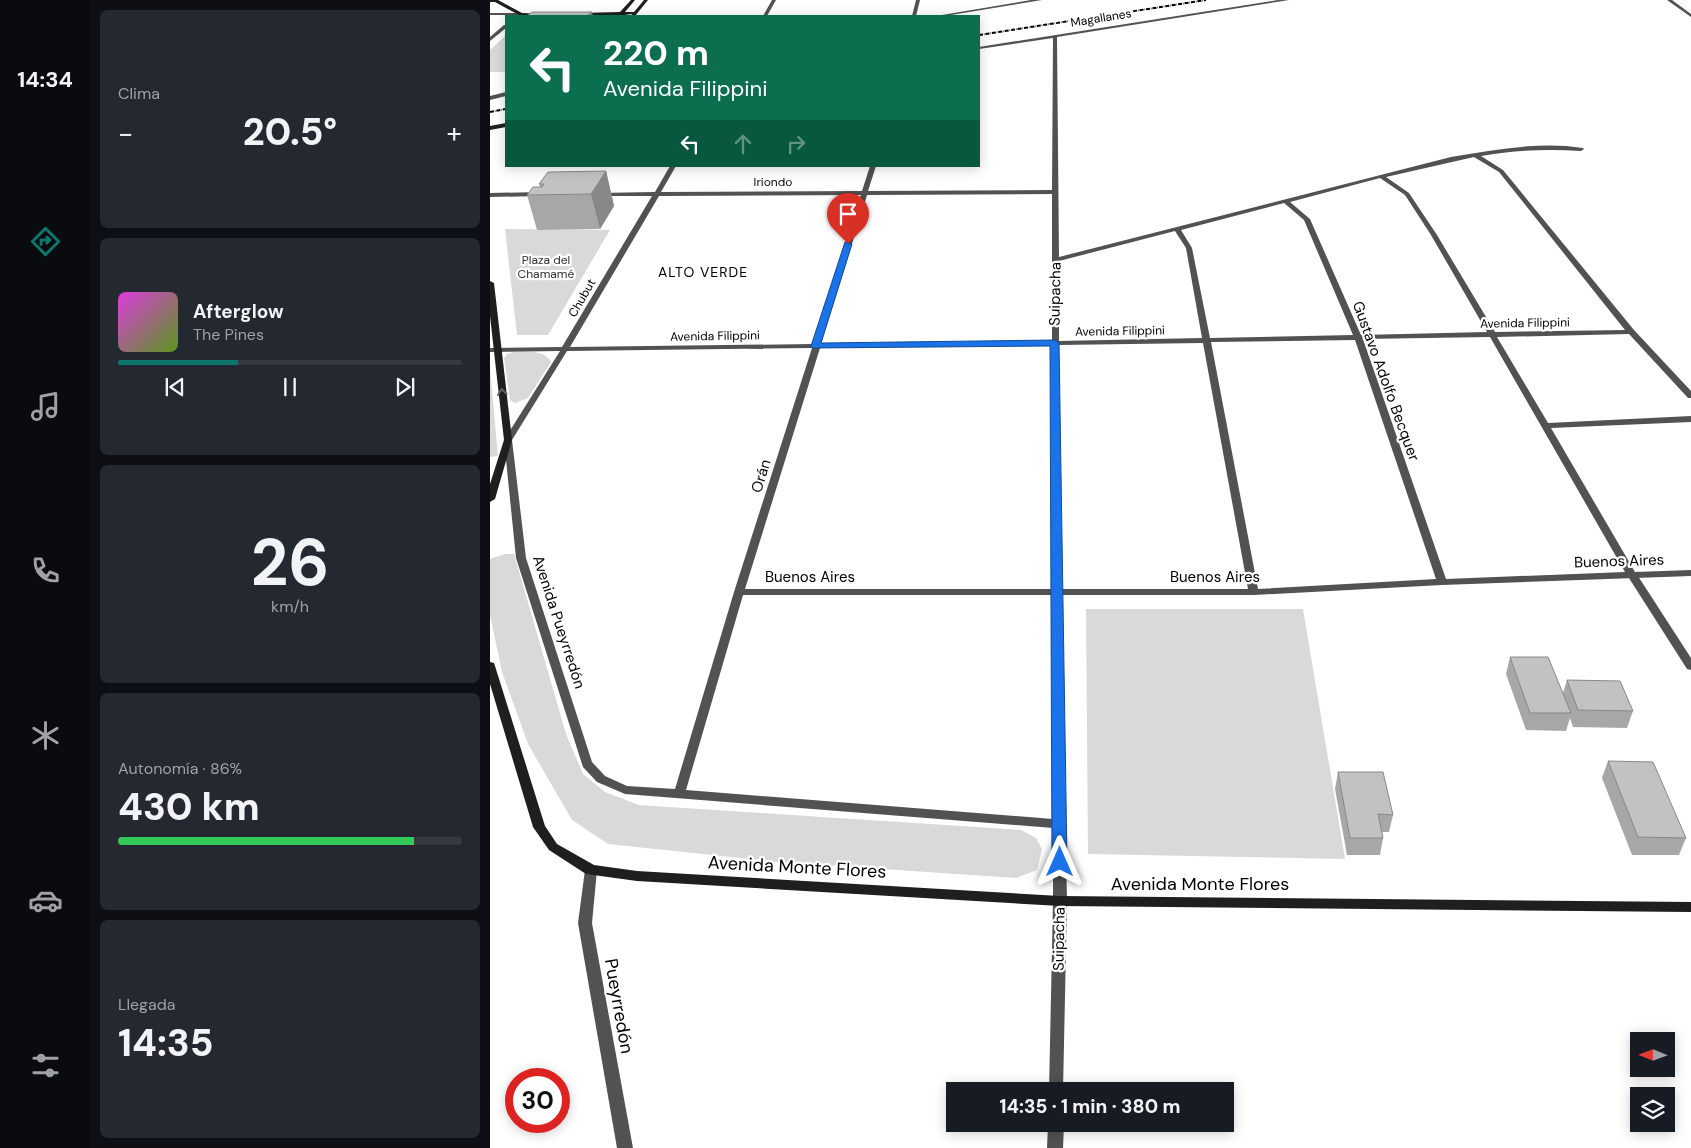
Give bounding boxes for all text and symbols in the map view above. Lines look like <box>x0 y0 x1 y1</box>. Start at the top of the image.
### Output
street label: Magallanes <box>1069 5 1133 31</box>
text: 220 m <box>603 30 709 76</box>
icon: left <box>520 35 585 100</box>
text: 14:34 <box>17 65 73 94</box>
text: Avenida Filippini <box>603 74 768 103</box>
text: Clima <box>118 83 160 104</box>
text: 20.5° <box>243 107 337 157</box>
text: − <box>118 115 133 152</box>
text: + <box>447 115 462 152</box>
icon: left <box>676 130 704 158</box>
icon: ahead <box>729 130 757 158</box>
icon: right <box>782 130 810 158</box>
street label: Iriondo <box>754 174 792 190</box>
pin <box>827 193 869 244</box>
icon: arrive <box>834 200 862 228</box>
icon: directions <box>28 224 63 259</box>
park label: Plaza del Chamamé <box>518 252 575 282</box>
street label: Suipacha <box>1044 262 1066 326</box>
district label: ALTO VERDE <box>658 263 748 281</box>
street label: Chubut <box>565 276 599 320</box>
street label: Gustavo Adolfo Becquer <box>1348 298 1424 464</box>
text: Afterglow <box>193 299 284 324</box>
street label: Avenida Filippini <box>1480 314 1570 332</box>
street label: Avenida Filippini <box>1075 322 1165 340</box>
text: The Pines <box>193 324 264 345</box>
street label: Avenida Filippini <box>670 327 760 345</box>
icon: previous <box>161 373 189 401</box>
icon: pause <box>276 373 304 401</box>
icon: next <box>391 373 419 401</box>
one-way arrow <box>497 387 508 395</box>
icon: music <box>28 389 63 424</box>
street label: Orán <box>746 457 776 495</box>
text: 26 <box>251 521 329 605</box>
street label: Buenos Aires <box>1574 549 1664 573</box>
icon: phone <box>28 553 63 588</box>
street label: Avenida Pueyrredón <box>528 553 590 691</box>
street label: Buenos Aires <box>765 567 855 587</box>
street label: Buenos Aires <box>1170 567 1260 587</box>
text: km/h <box>271 596 309 617</box>
icon: climate <box>28 718 63 753</box>
text: Autonomía · 86% <box>118 758 242 779</box>
text: 430 km <box>118 782 260 832</box>
position arrow <box>1033 835 1085 887</box>
street label: Avenida Monte Flores <box>707 850 887 884</box>
street label: Avenida Monte Flores <box>1111 872 1289 896</box>
icon: car <box>28 883 63 918</box>
street label: Suipacha <box>1048 907 1070 971</box>
street label: Pueyrredón <box>599 957 639 1055</box>
text: Llegada <box>118 994 175 1015</box>
text: 14:35 <box>118 1018 213 1068</box>
north arrow <box>1630 1032 1675 1078</box>
map controls <box>1630 1032 1675 1132</box>
icon: filters <box>28 1048 63 1083</box>
speed limit sign: 30 <box>505 1068 570 1133</box>
button: layers <box>1630 1087 1675 1132</box>
text: 14:35 · 1 min · 380 m <box>1000 1094 1180 1119</box>

